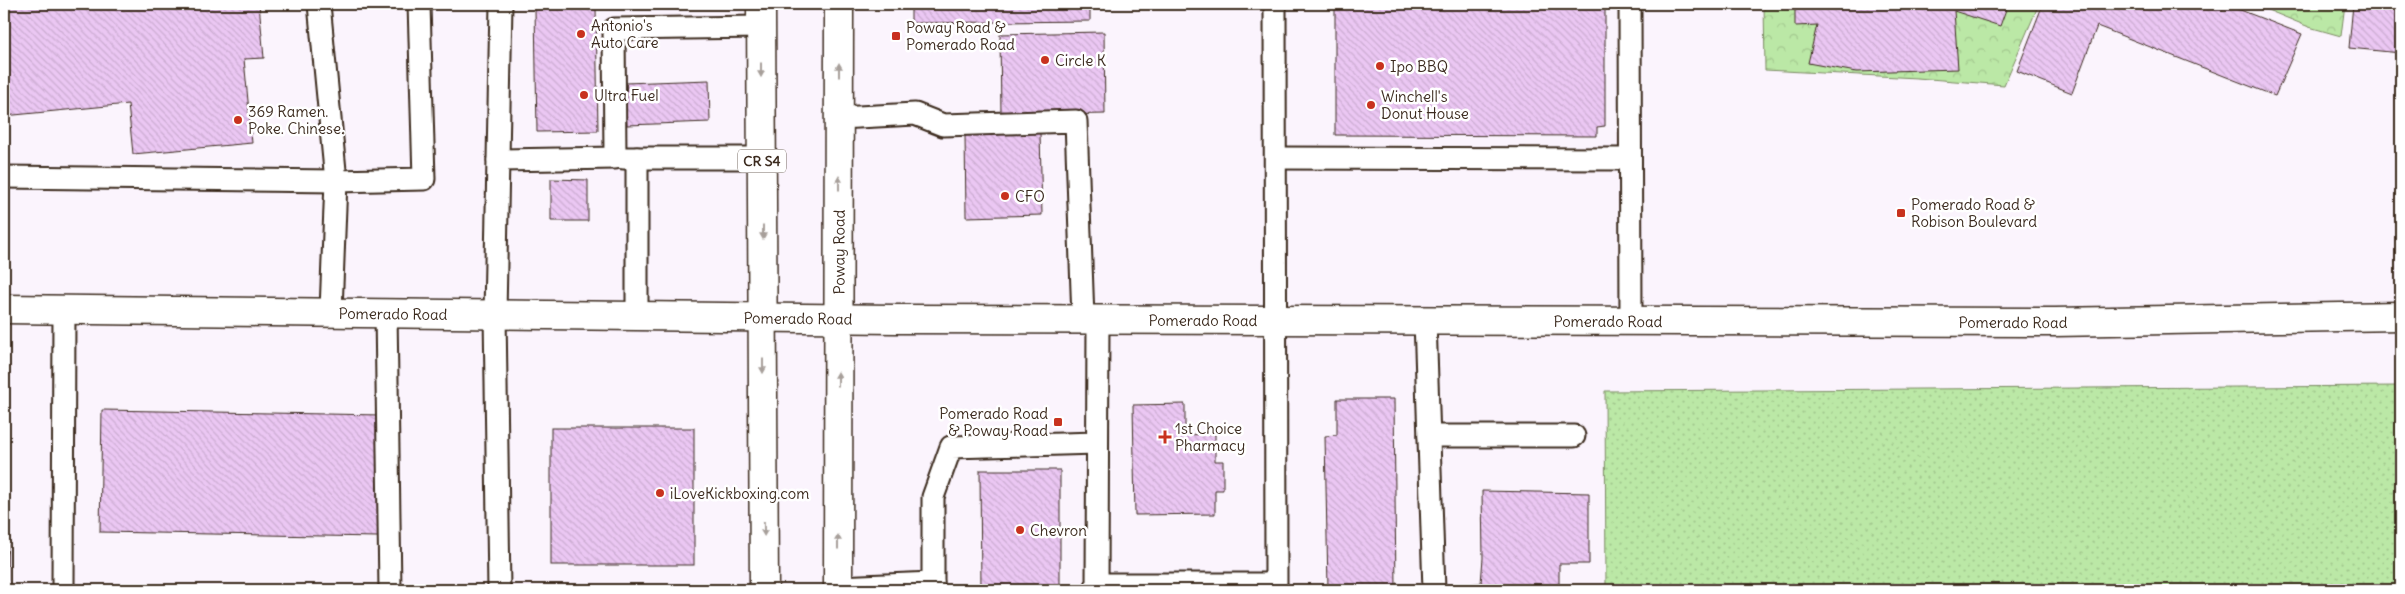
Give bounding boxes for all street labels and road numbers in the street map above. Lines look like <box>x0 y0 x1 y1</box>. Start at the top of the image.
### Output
road number: CR S4 <box>738 150 786 172</box>
street label: Poway Road <box>829 209 848 294</box>
street label: Pomerado Road <box>338 303 448 323</box>
street label: Pomerado Road <box>743 308 853 328</box>
street label: Pomerado Road <box>1148 310 1258 329</box>
street label: Pomerado Road <box>1553 311 1663 330</box>
street label: Pomerado Road <box>1958 312 2068 332</box>

